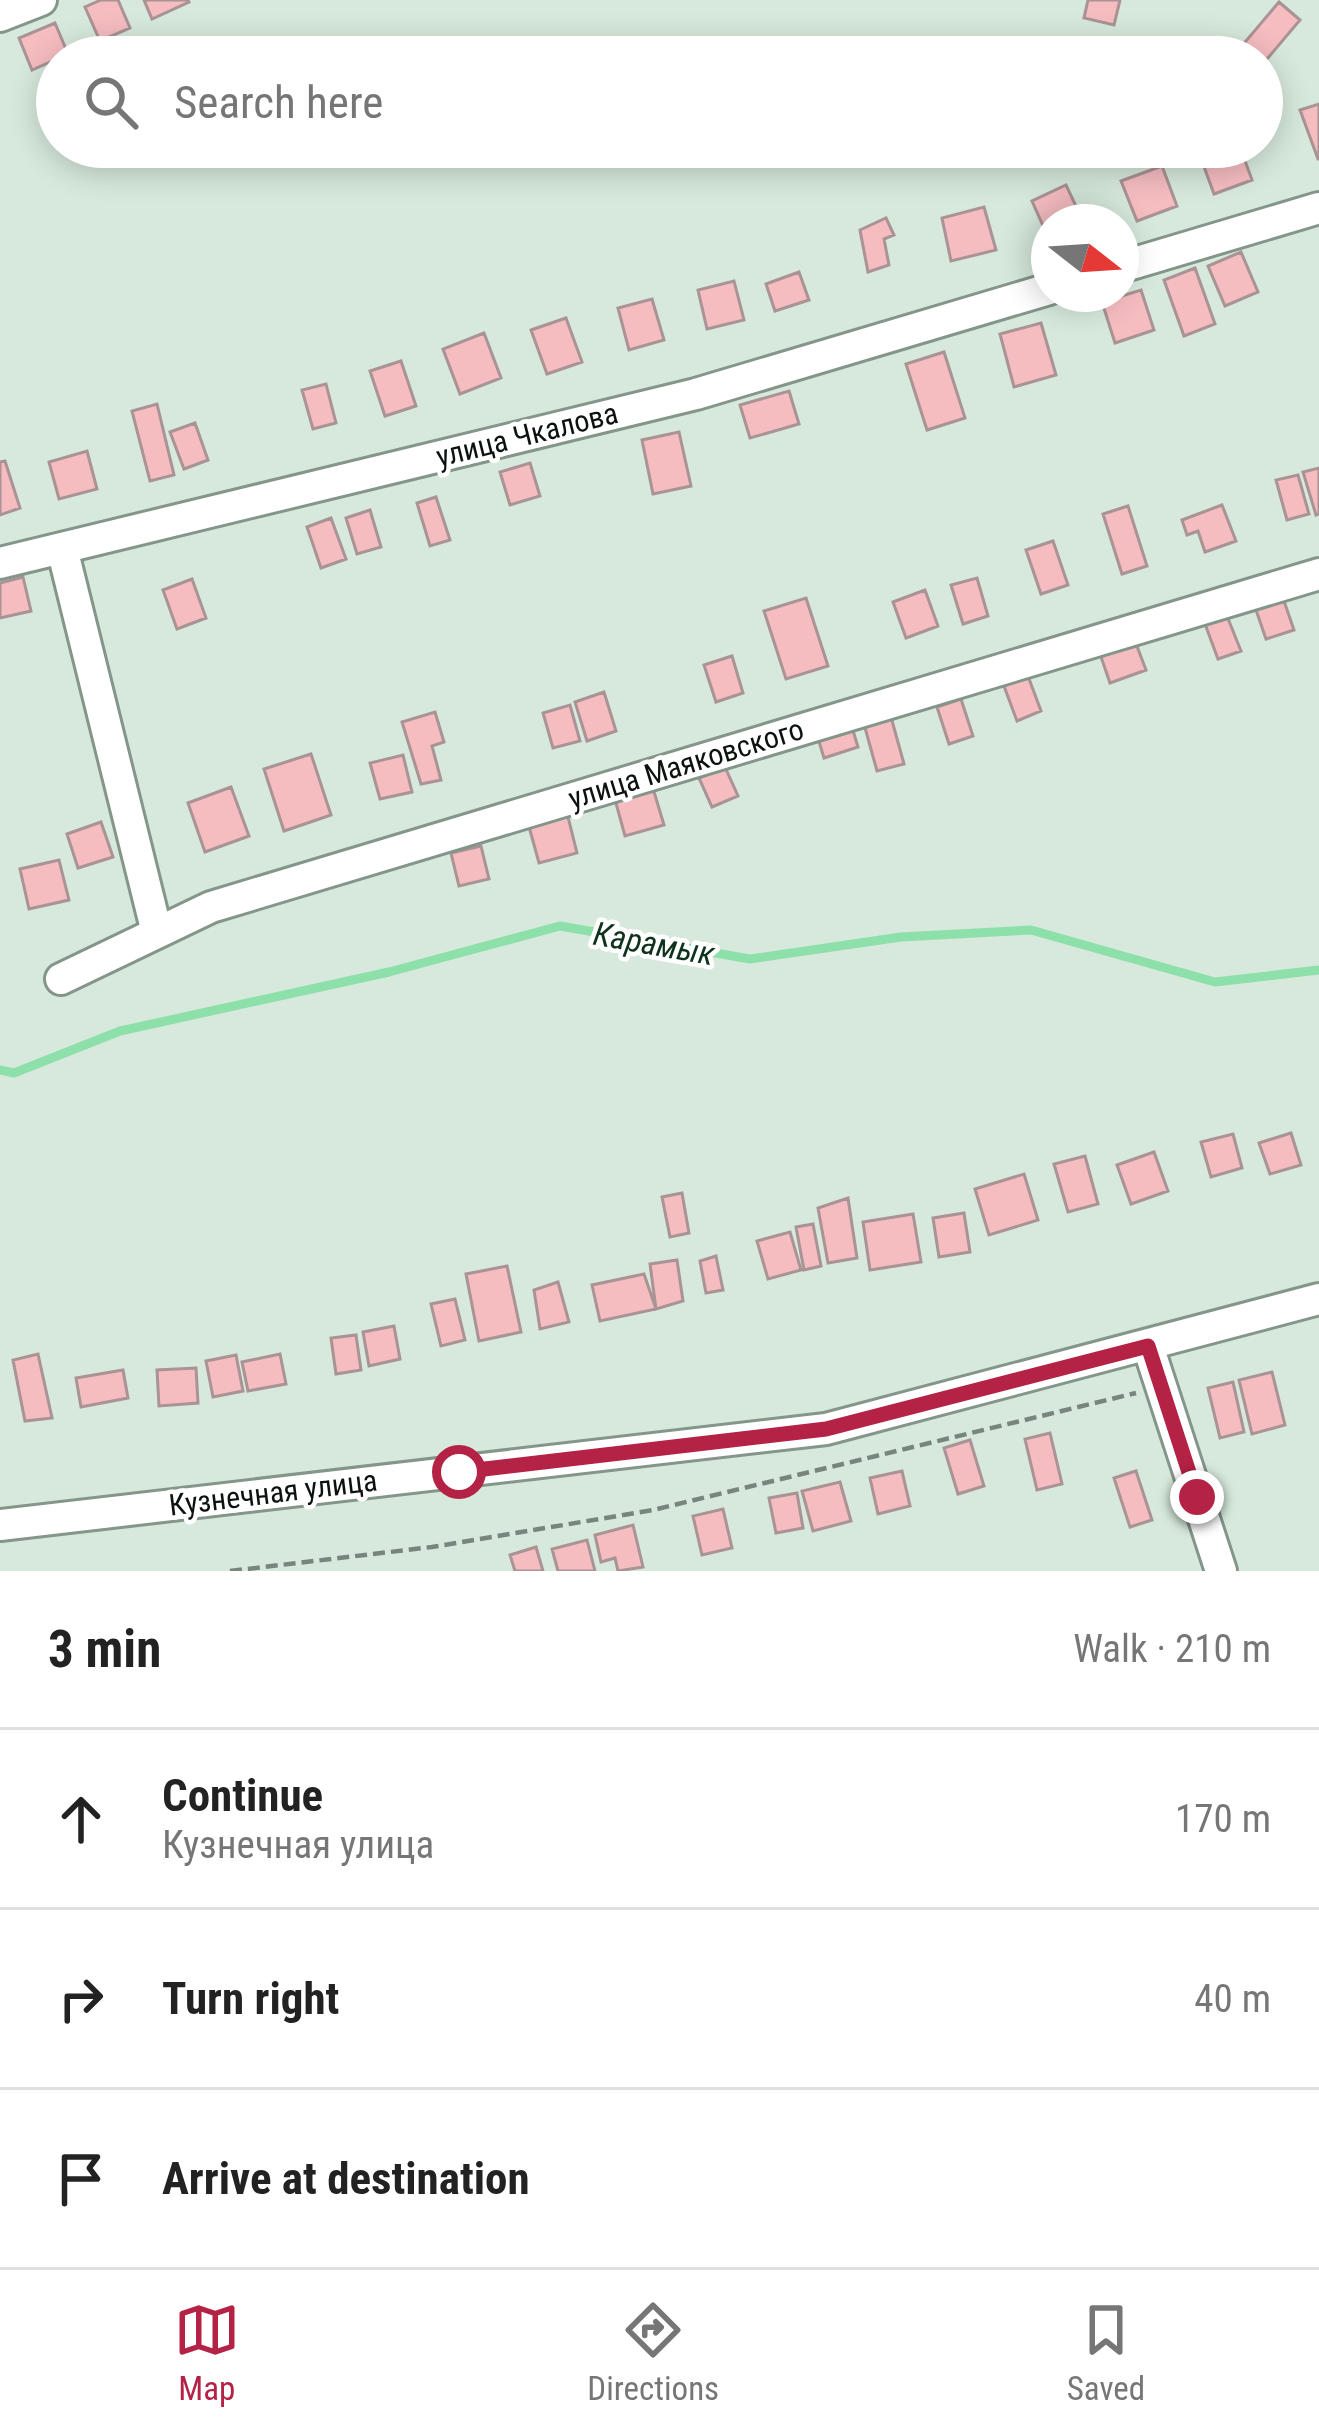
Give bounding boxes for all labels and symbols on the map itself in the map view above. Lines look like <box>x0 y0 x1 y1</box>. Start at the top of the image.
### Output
north arrow <box>1031 204 1139 312</box>
street label: улица Чкалова <box>432 395 621 474</box>
street label: улица Маяковского <box>564 711 808 816</box>
water label: Карамык <box>590 914 718 973</box>
route start <box>432 1445 486 1499</box>
street label: Кузнечная улица <box>167 1462 379 1523</box>
route end <box>1170 1470 1224 1524</box>

